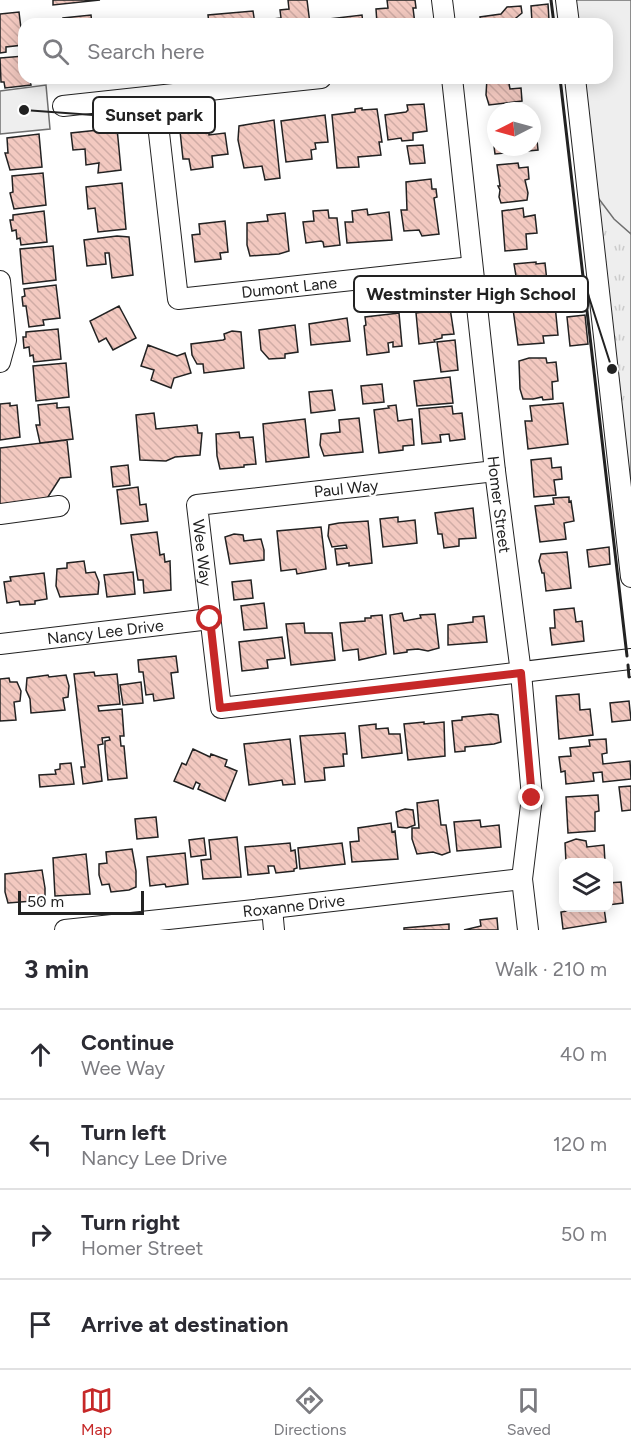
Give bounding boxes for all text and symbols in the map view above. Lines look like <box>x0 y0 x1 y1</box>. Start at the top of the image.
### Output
search box <box>18 18 613 84</box>
icon: search <box>39 35 72 68</box>
text: Search here <box>87 38 205 65</box>
callout: Sunset park <box>93 97 215 133</box>
north arrow <box>487 102 541 156</box>
text: Sunset park <box>105 104 203 126</box>
street label: Dumont Lane <box>240 273 338 302</box>
callout: Westminster High School <box>354 276 588 312</box>
text: Westminster High School <box>366 283 576 305</box>
street label: Homer Street <box>483 455 514 554</box>
street label: Paul Way <box>313 476 380 501</box>
street label: Wee Way <box>189 518 216 588</box>
route start <box>196 605 222 631</box>
street label: Nancy Lee Drive <box>46 616 165 648</box>
route end <box>518 784 544 810</box>
map controls <box>559 858 613 912</box>
button: layers <box>559 858 613 912</box>
scale bar <box>18 888 144 916</box>
street label: Roxanne Drive <box>242 891 346 921</box>
text: 50 m <box>27 892 64 911</box>
text: 3 min <box>24 953 89 985</box>
text: Walk · 210 m <box>495 957 607 981</box>
text: Continue <box>81 1029 174 1056</box>
icon: ahead <box>24 1038 57 1071</box>
text: 40 m <box>560 1042 607 1066</box>
text: Wee Way <box>81 1056 165 1080</box>
text: Turn left <box>81 1119 167 1146</box>
icon: left <box>24 1128 57 1161</box>
text: 120 m <box>553 1132 607 1156</box>
text: Nancy Lee Drive <box>81 1146 227 1170</box>
text: Turn right <box>81 1209 180 1236</box>
icon: right <box>24 1218 57 1251</box>
text: 50 m <box>561 1222 607 1246</box>
text: Homer Street <box>81 1236 203 1260</box>
icon: arrive <box>24 1308 57 1341</box>
text: Arrive at destination <box>81 1311 289 1338</box>
tab: Map <box>80 1384 113 1439</box>
tab: Directions <box>273 1384 346 1439</box>
tab: Saved <box>507 1384 551 1439</box>

